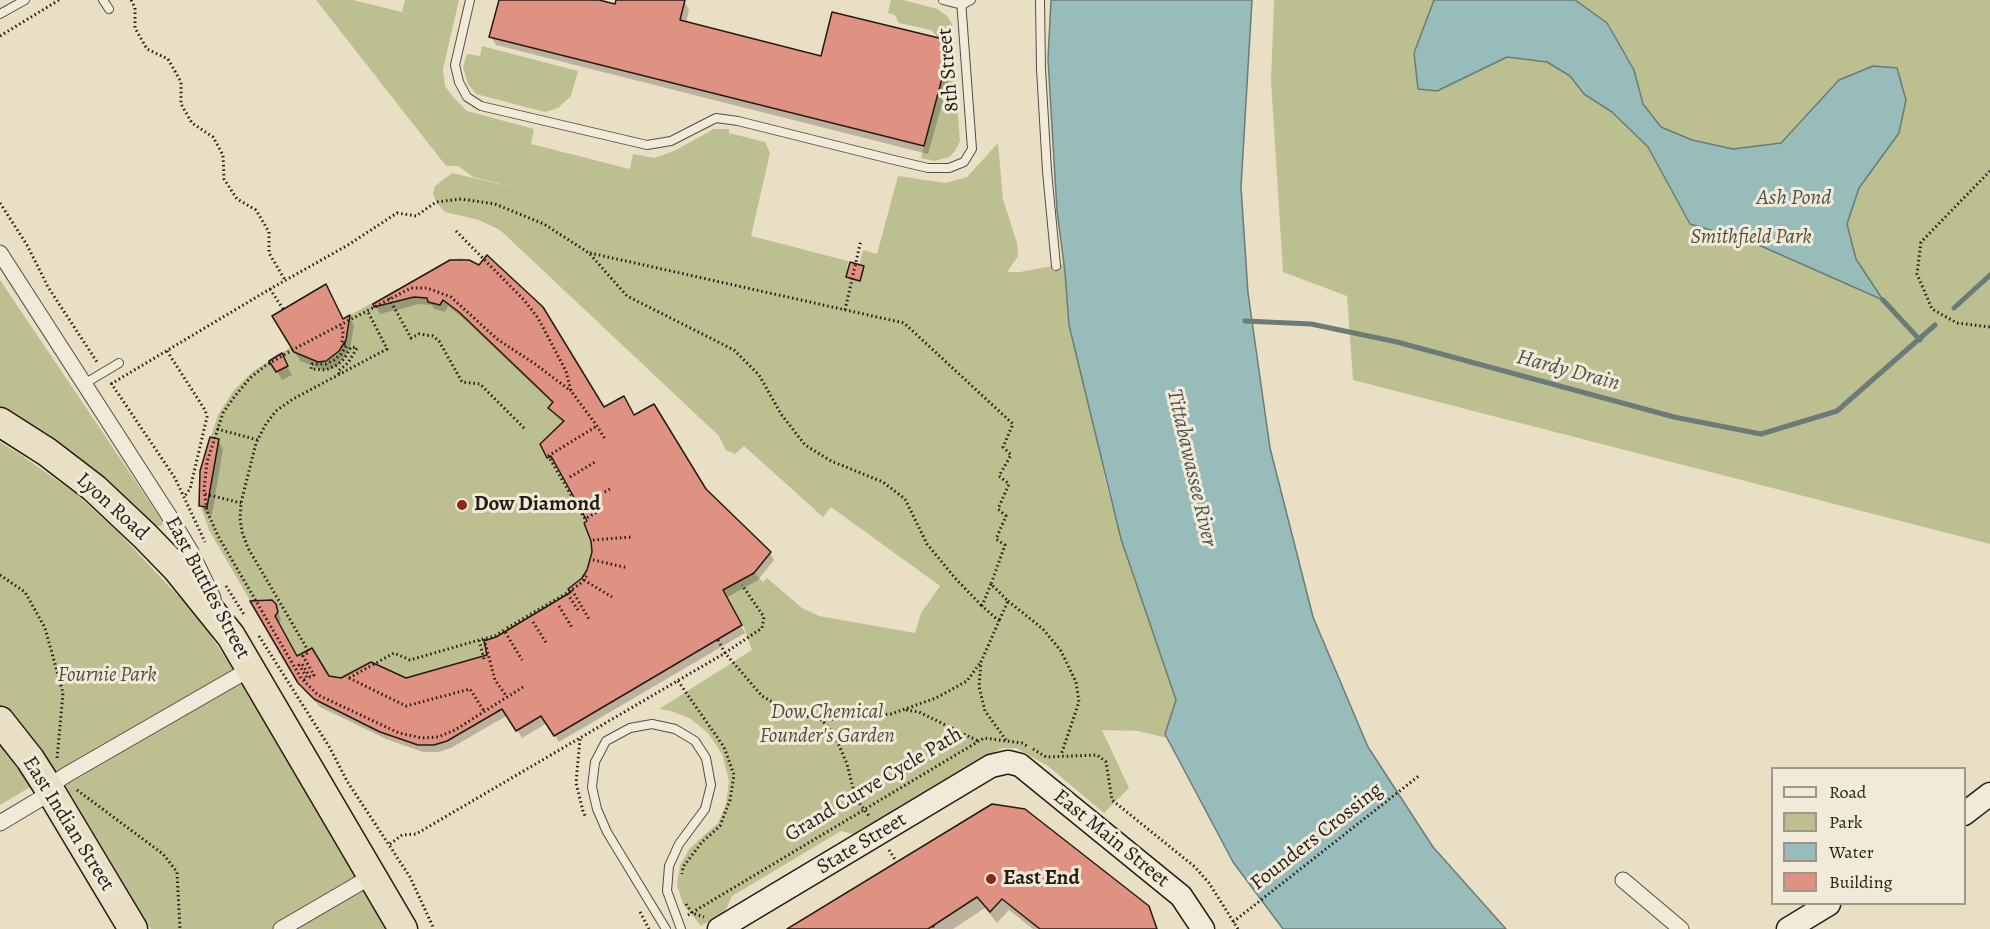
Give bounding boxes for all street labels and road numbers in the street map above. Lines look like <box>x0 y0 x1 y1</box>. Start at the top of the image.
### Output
street label: 8th Street <box>933 27 965 113</box>
street label: Lyon Road <box>70 468 154 546</box>
street label: East Buttles Street <box>159 512 255 664</box>
street label: Grand Curve Cycle Path <box>781 722 967 848</box>
street label: East Indian Street <box>16 752 120 896</box>
street label: Founders Crossing <box>1246 778 1388 896</box>
street label: East Main Street <box>1048 785 1174 893</box>
street label: State Street <box>813 807 911 881</box>

